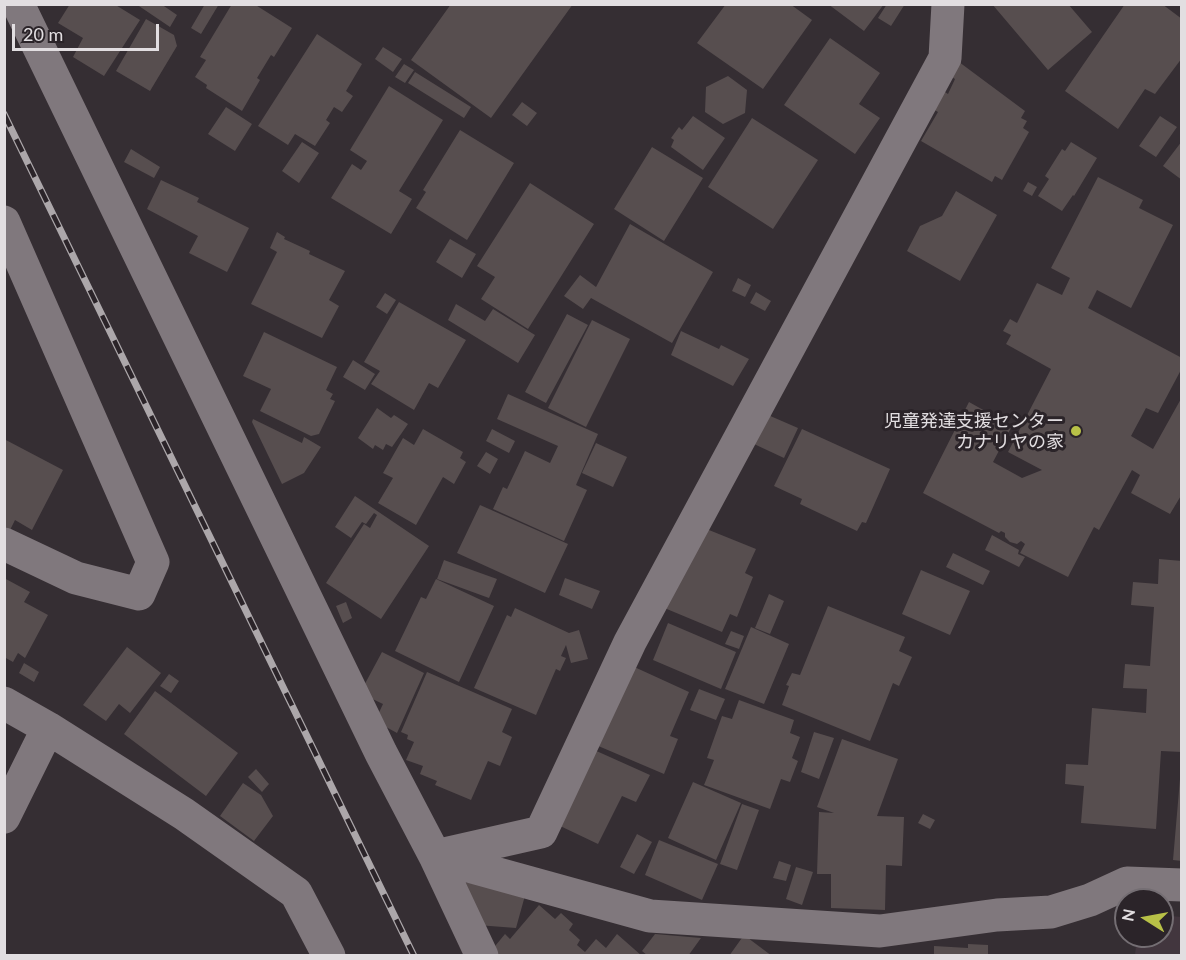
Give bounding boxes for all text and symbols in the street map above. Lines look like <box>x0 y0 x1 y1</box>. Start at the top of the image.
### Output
scale bar <box>15 12 162 50</box>
text: 20 m <box>23 23 63 45</box>
place label: 児童発達支援センター カナリヤの家 <box>884 410 1064 452</box>
marker: 児童発達支援センター カナリヤの家 <box>1069 424 1083 438</box>
north arrow <box>1114 888 1174 948</box>
text: N <box>1117 907 1138 923</box>

